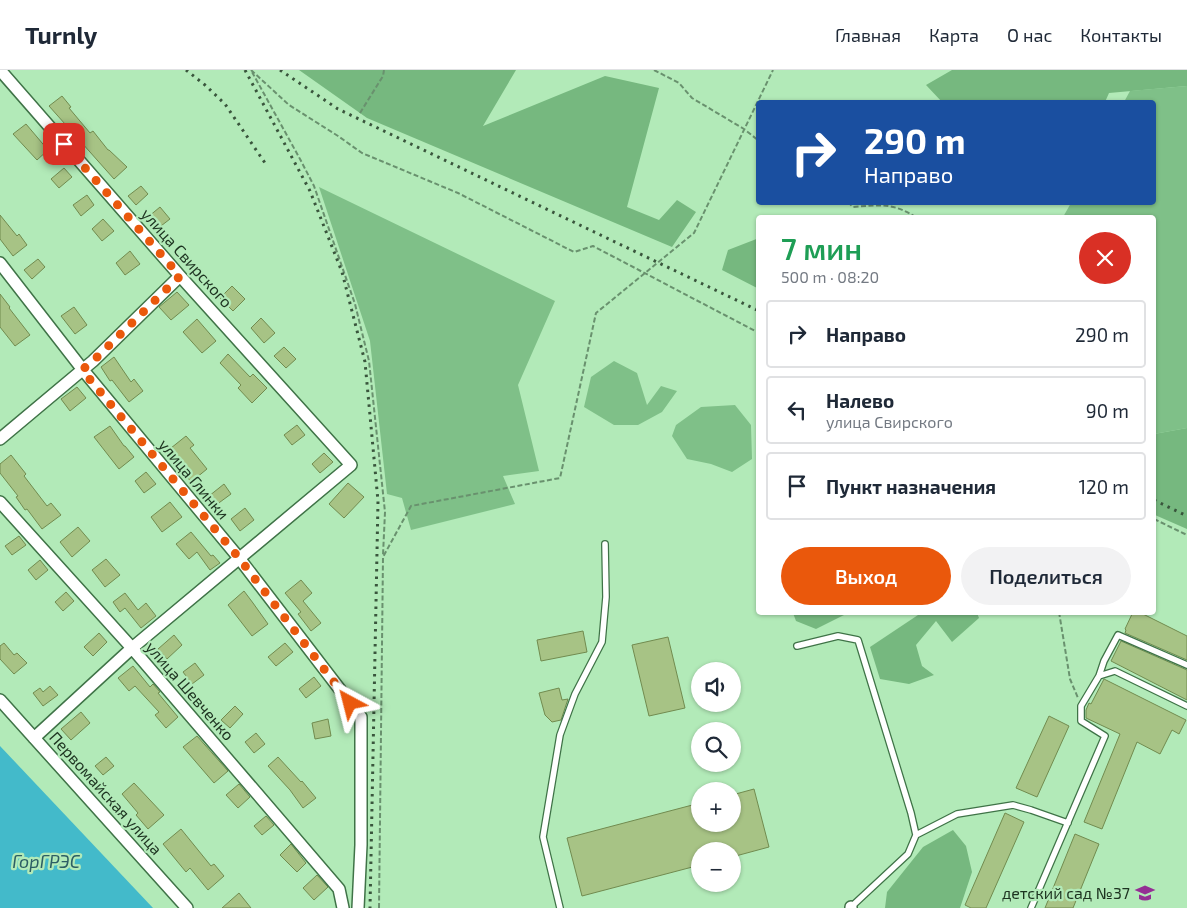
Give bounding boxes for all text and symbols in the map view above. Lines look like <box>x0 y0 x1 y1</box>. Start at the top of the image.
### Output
text: Turnly <box>25 20 97 49</box>
text: Главная <box>835 24 901 46</box>
text: Карта <box>929 24 979 46</box>
text: О нас <box>1007 24 1052 46</box>
text: Контакты <box>1080 24 1162 46</box>
text: 290 m <box>864 119 965 161</box>
icon: right <box>781 120 846 185</box>
pin <box>43 123 85 165</box>
icon: arrive <box>50 130 78 158</box>
text: Направо <box>864 161 953 187</box>
street label: улица Свирского <box>137 204 237 312</box>
text: 7 мин <box>781 230 862 266</box>
button: close <box>1079 232 1131 284</box>
text: 500 m · 08:20 <box>781 267 879 286</box>
icon: right <box>783 320 811 348</box>
text: Направо <box>826 323 906 346</box>
text: 290 m <box>1075 323 1129 346</box>
text: Налево <box>826 389 894 412</box>
icon: left <box>783 396 811 424</box>
text: 90 m <box>1086 399 1129 422</box>
text: улица Свирского <box>826 412 953 431</box>
street label: улица Глинки <box>154 435 234 523</box>
icon: arrive <box>783 472 811 500</box>
text: Пункт назначения <box>826 475 996 498</box>
text: 120 m <box>1078 475 1129 498</box>
button: Выход <box>781 547 951 605</box>
button: Поделиться <box>961 547 1131 605</box>
street label: улица Шевченко <box>142 637 238 745</box>
map controls <box>691 662 741 892</box>
button: sound <box>691 662 741 712</box>
position arrow <box>323 676 375 728</box>
button: search <box>691 722 741 772</box>
street label: Первомайская улица <box>45 727 167 859</box>
button: + <box>691 782 741 832</box>
button: − <box>691 842 741 892</box>
water label: ГорГРЭС <box>12 850 81 872</box>
school or university icon: детский сад №37 <box>1134 882 1156 904</box>
place label: детский сад №37 <box>1002 883 1130 902</box>

